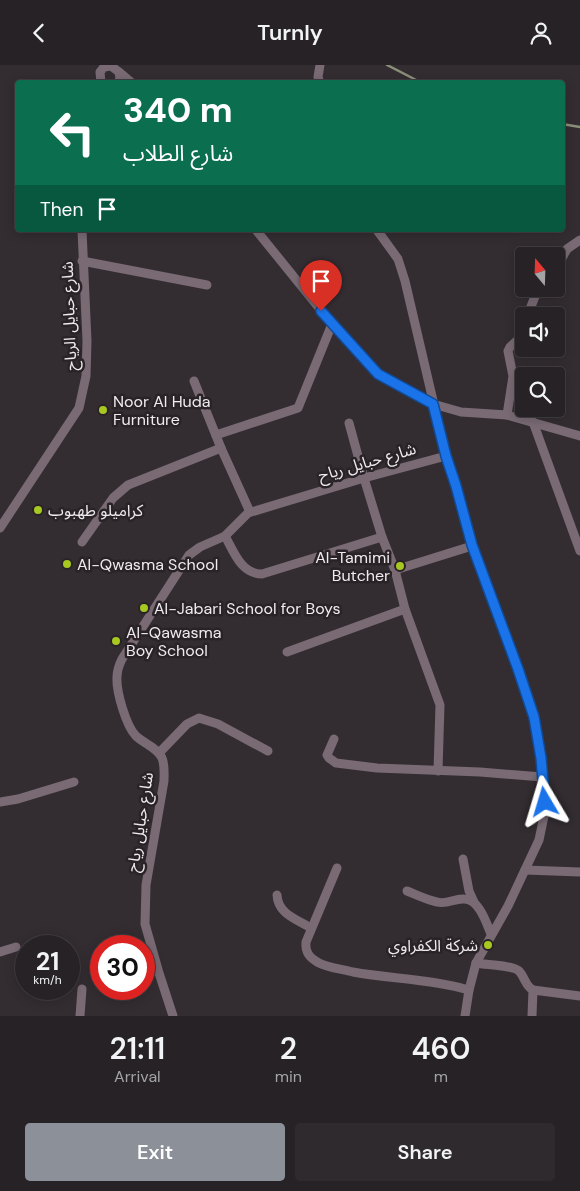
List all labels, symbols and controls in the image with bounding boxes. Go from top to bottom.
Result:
text: Turnly [257,18,323,47]
icon: back [25,19,53,47]
icon: person [527,19,555,47]
text: 340 m [123,87,233,133]
icon: left [40,100,105,165]
text: شارع الطلاب [123,139,233,168]
icon: arrive [93,195,121,223]
text: Then [40,197,83,222]
north arrow [515,247,565,297]
map controls [515,247,565,417]
pin [300,260,342,311]
street label: شارع حبايل الرياح [57,261,83,371]
icon: arrive [307,267,335,295]
button: sound [515,307,565,357]
button: search [515,367,565,417]
place label: Noor Al Huda Furniture [113,391,210,430]
marker: Noor Al Huda Furniture [97,404,109,416]
street label: شارع حبايل رياح [316,438,419,488]
place label: كراميلو طهبوب [48,500,144,521]
marker: كراميلو طهبوب [32,504,44,516]
place label: Al-Tamimi Butcher [315,547,390,586]
place label: Al-Qwasma School [77,554,218,575]
marker: Al-Qwasma School [61,558,73,570]
marker: Al-Tamimi Butcher [394,560,406,572]
place label: Al-Jabari School for Boys [154,598,340,619]
marker: Al-Jabari School for Boys [138,602,150,614]
place label: Al-Qawasma Boy School [126,622,221,661]
marker: Al-Qawasma Boy School [110,635,122,647]
street label: شارع حبايل رياح [122,771,160,874]
position arrow [518,775,570,827]
speed limit sign: 30 [90,935,155,1000]
place label: شركة الكفراوي [388,935,478,957]
marker: شركة الكفراوي [482,939,494,951]
text: 21 [36,945,59,978]
text: km/h [33,972,62,988]
text: 21:11 [109,1029,165,1068]
text: 2 [280,1029,297,1068]
text: 460 [411,1029,471,1068]
text: Arrival [114,1066,161,1087]
text: min [275,1066,302,1087]
text: m [434,1066,448,1087]
button: Exit [25,1123,285,1181]
button: Share [295,1123,555,1181]

